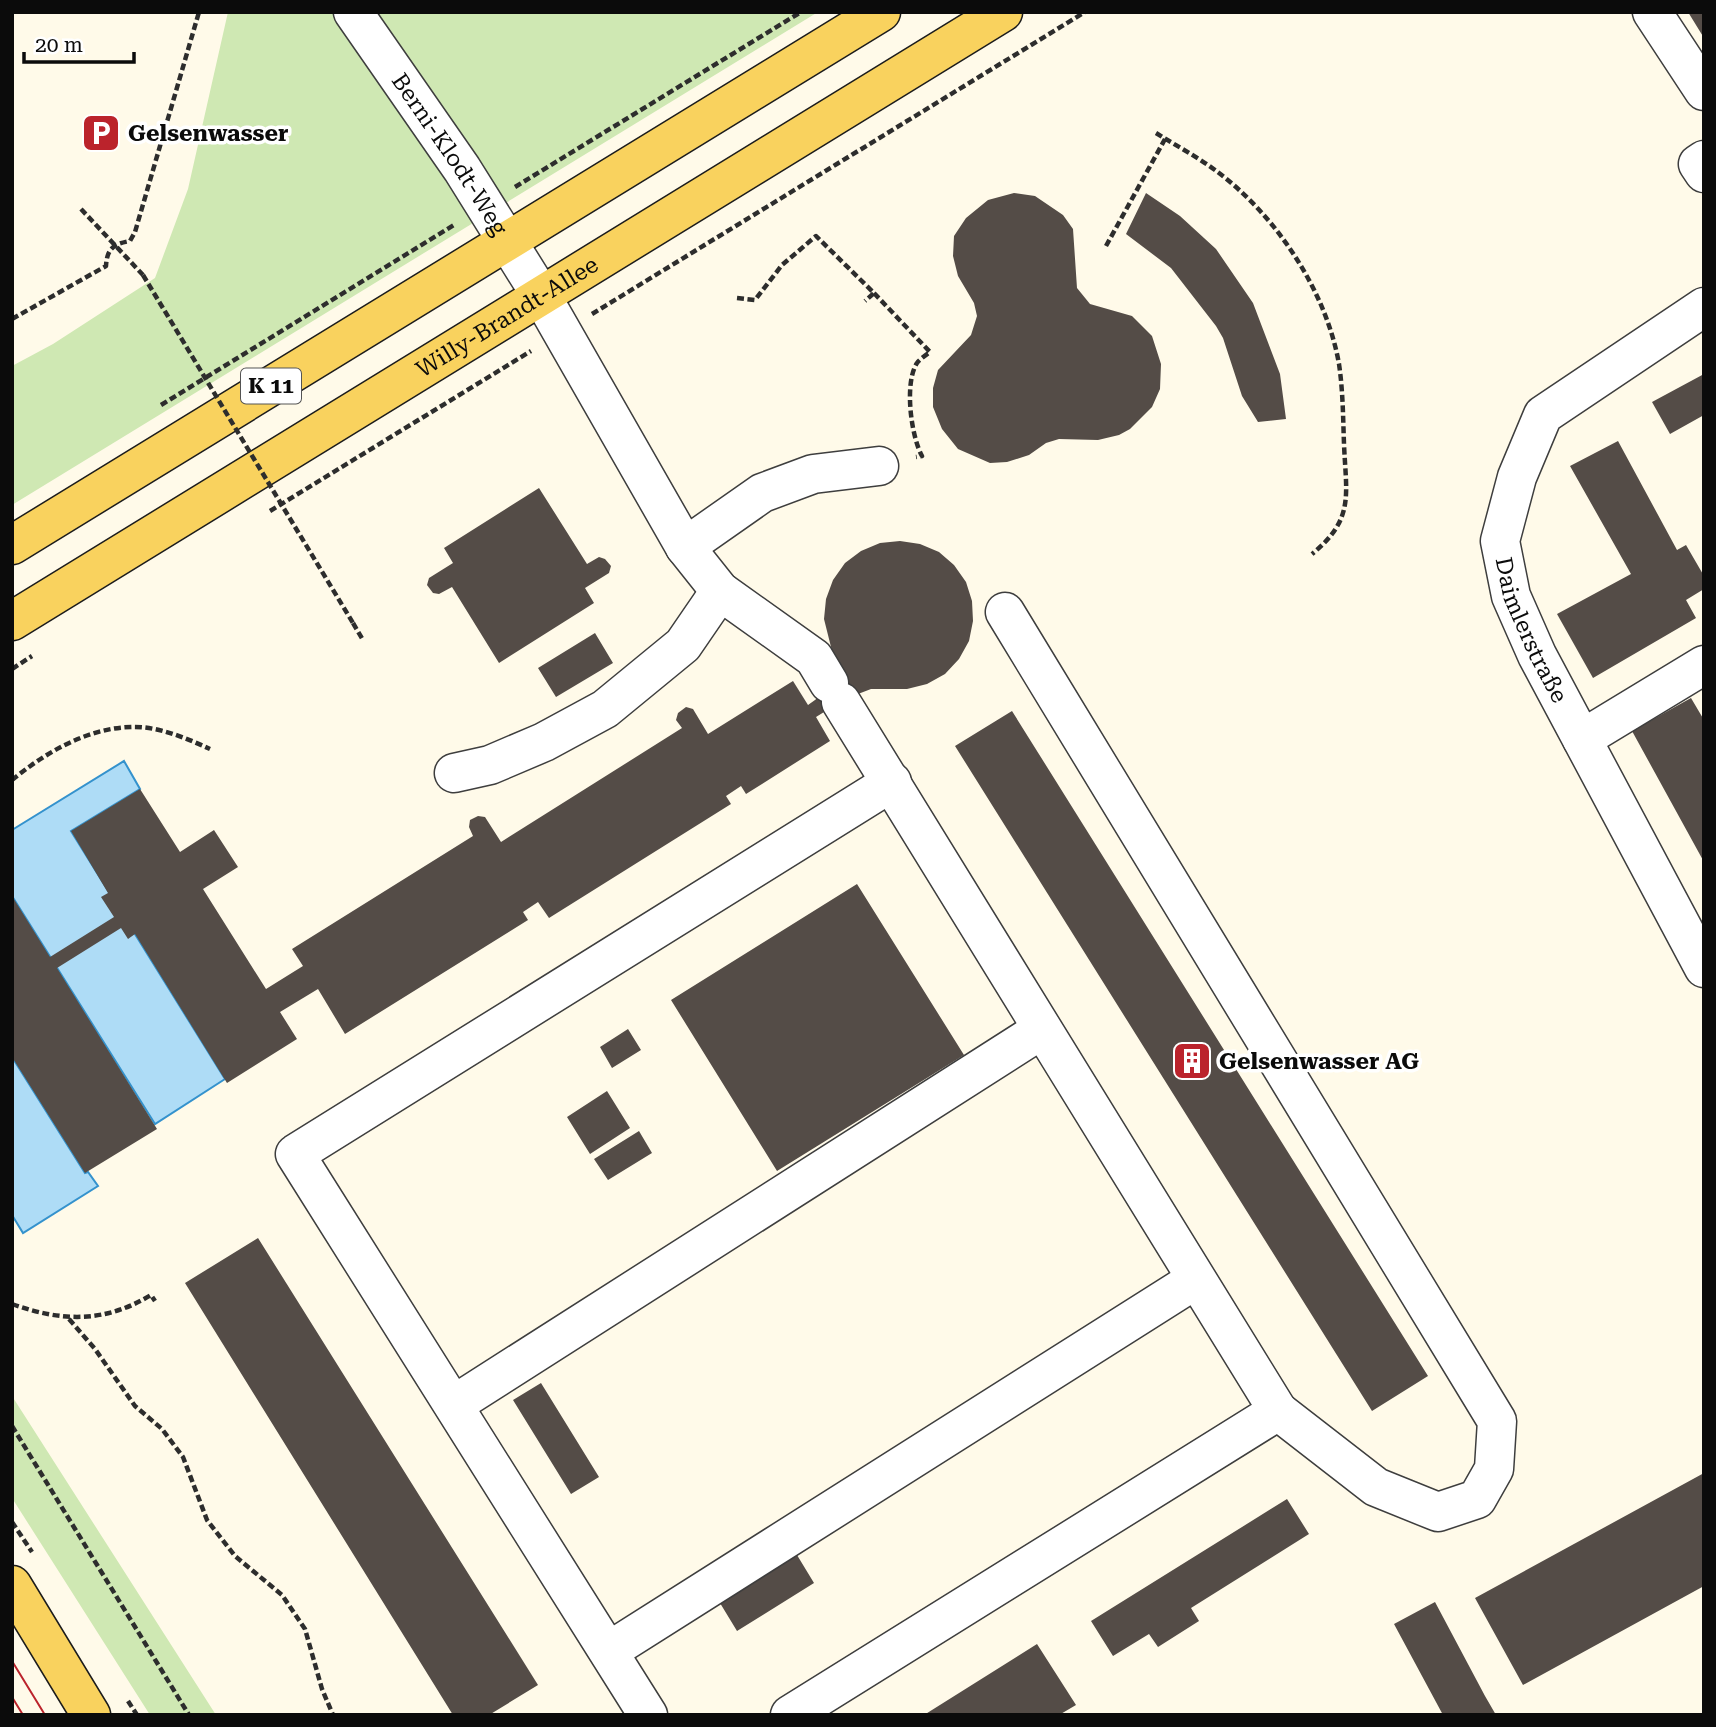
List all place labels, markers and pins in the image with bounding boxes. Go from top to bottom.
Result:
parking icon: Gelsenwasser [80,112,122,154]
place label: Gelsenwasser [128,120,288,147]
building icon: Gelsenwasser AG [1171,1040,1213,1082]
place label: Gelsenwasser AG [1219,1048,1419,1075]

